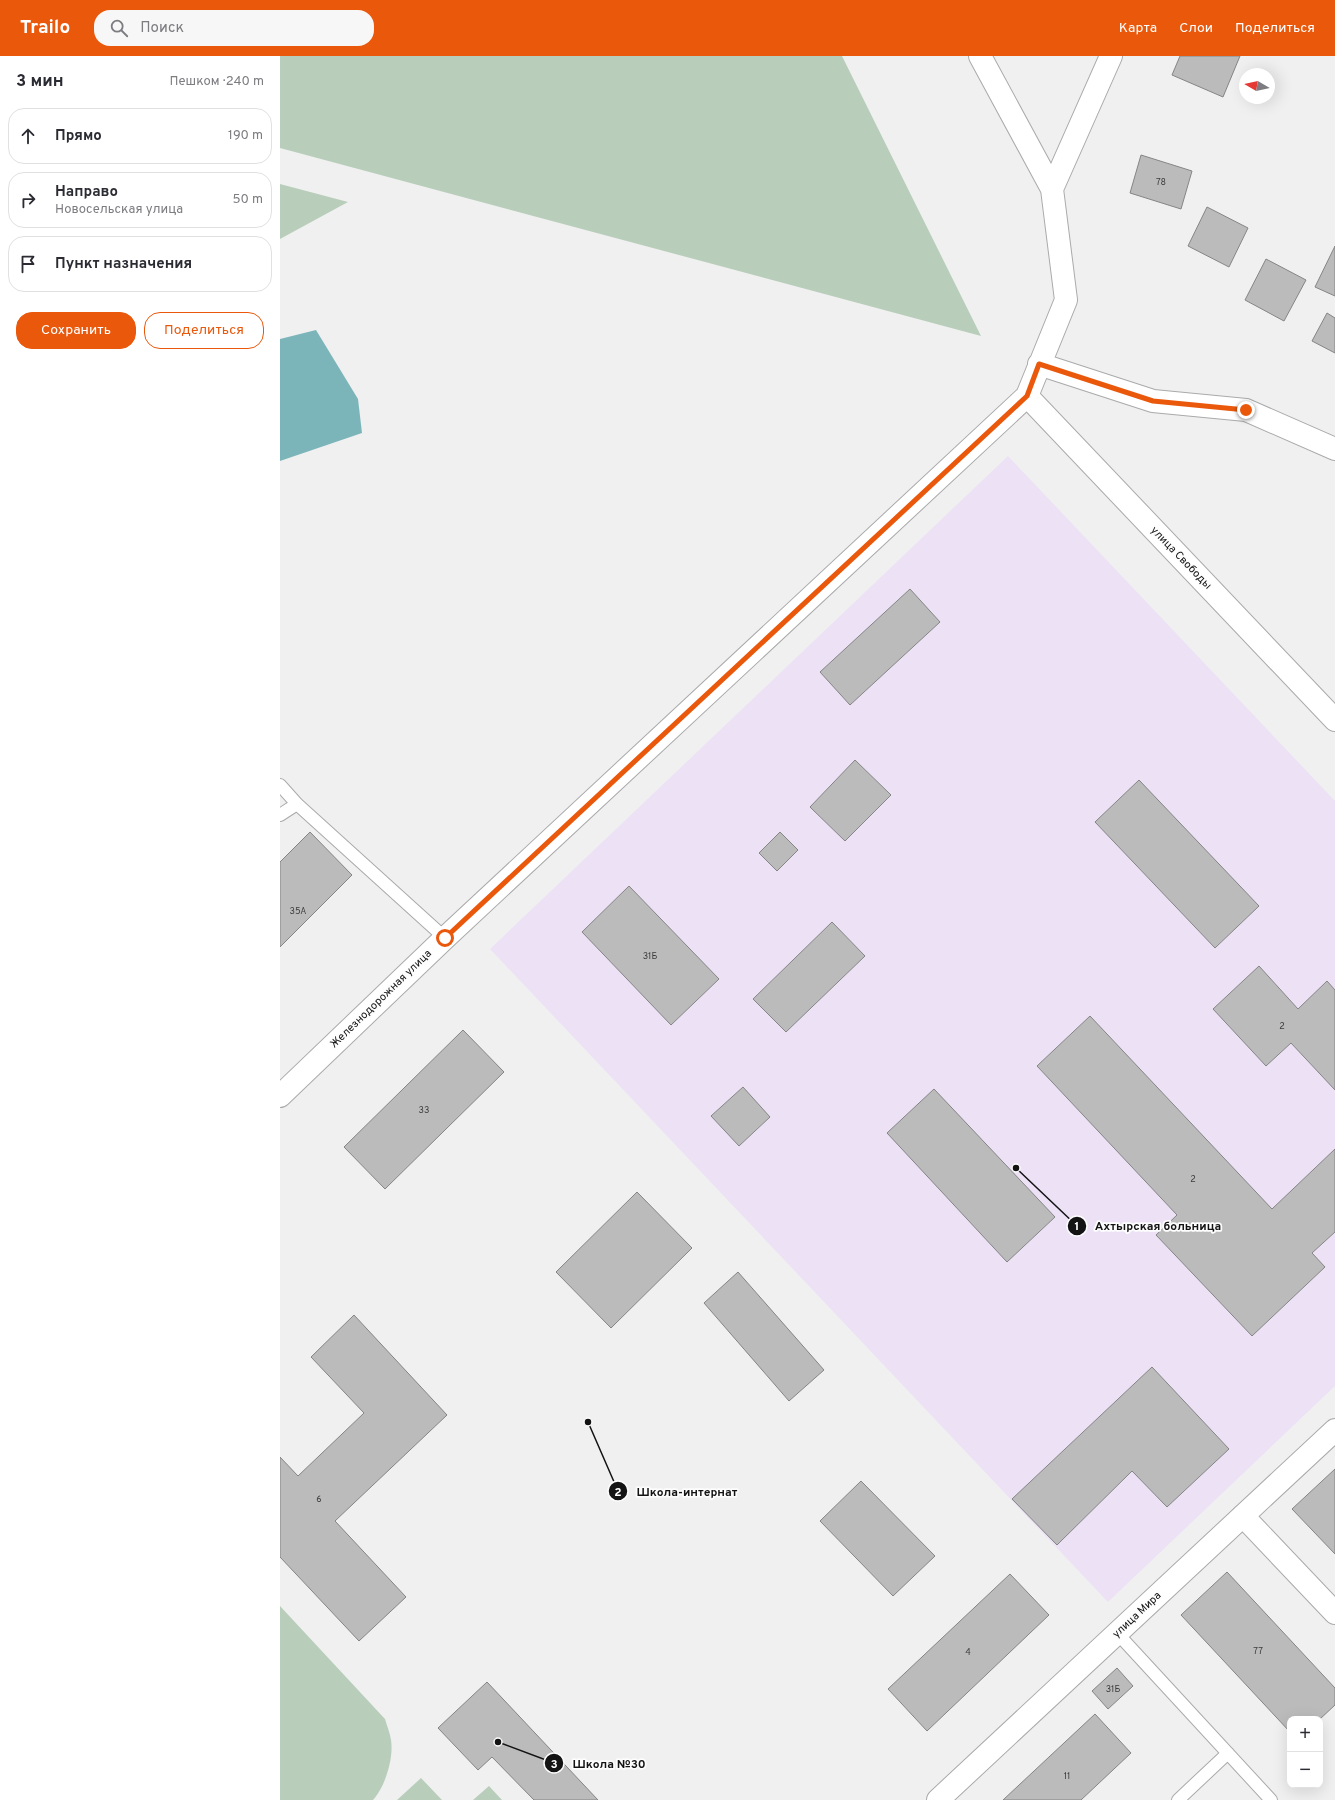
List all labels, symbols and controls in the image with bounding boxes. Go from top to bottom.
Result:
search box [94,10,374,46]
text: Trailo [20,16,70,40]
icon: search [108,17,130,39]
text: Поиск [140,19,184,38]
text: Карта [1119,20,1157,37]
text: Слои [1179,20,1213,37]
text: Поделиться [1235,20,1315,37]
north arrow [1239,68,1275,104]
text: 3 мин [16,71,64,93]
text: Пешком · 240 m [169,74,264,90]
icon: ahead [17,125,39,147]
text: Прямо [55,127,102,146]
text: 190 m [228,128,263,144]
house number: 78 [1156,177,1166,188]
text: Направо [55,183,118,202]
icon: right [17,189,39,211]
text: 50 m [233,192,263,208]
text: Новосельская улица [55,202,183,218]
icon: arrive [17,253,39,275]
text: Пункт назначения [55,255,192,274]
button: Сохранить [16,312,136,349]
button: Поделиться [144,312,264,349]
route end [1237,401,1255,419]
street label: улица Свободы [1147,524,1215,592]
house number: 35А [290,906,306,917]
route start [436,929,454,947]
street label: Железнодорожная улица [327,947,435,1051]
house number: 31Б [643,951,657,962]
house number: 2 [1279,1021,1285,1032]
house number: 33 [419,1105,429,1116]
house number: 2 [1190,1174,1196,1185]
callout: Ахтырская больница [1067,1214,1229,1238]
text: 1 [1075,1219,1079,1235]
text: Ахтырская больница [1095,1219,1221,1235]
callout: Школа-интернат [608,1479,745,1503]
text: 2 [614,1485,622,1501]
text: Школа-интернат [637,1485,738,1501]
house number: 6 [316,1494,322,1505]
street label: улица Мира [1110,1589,1164,1641]
house number: 77 [1253,1646,1263,1657]
house number: 4 [965,1647,971,1658]
house number: 31Б [1106,1684,1120,1695]
map controls [1287,1716,1323,1788]
button: + [1287,1716,1323,1752]
callout: Школа №30 [544,1751,653,1775]
button: − [1287,1752,1323,1788]
text: 3 [550,1757,558,1773]
text: Школа №30 [572,1757,646,1773]
house number: 11 [1064,1771,1070,1782]

